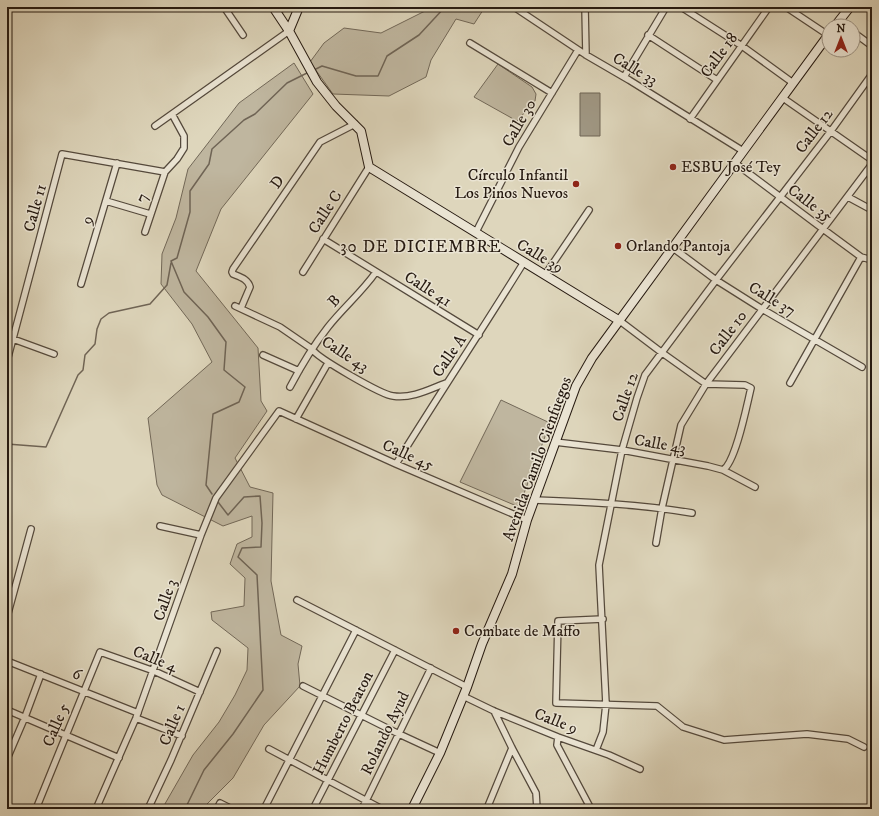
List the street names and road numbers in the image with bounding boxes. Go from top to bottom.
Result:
street label: Calle 18 [696,29,742,81]
street label: Calle 33 [609,48,661,90]
street label: Calle 30 [497,96,541,150]
street label: Calle 12 [791,105,837,157]
street label: D [265,171,289,193]
street label: Calle 35 [784,180,836,226]
street label: Calle 11 [19,182,51,234]
street label: Calle C [304,187,346,237]
street label: 7 [131,191,153,205]
street label: 9 [76,213,98,228]
street label: Calle 39 [513,234,567,278]
street label: Calle 41 [401,267,456,311]
street label: Calle 37 [745,277,799,321]
street label: B [323,291,345,311]
street label: Calle 10 [705,306,751,360]
street label: Calle A [428,330,471,381]
street label: Calle 43 [318,331,372,377]
street label: Calle 12 [607,370,643,424]
street label: Avenida Camilo Cienfuegos [498,374,576,544]
street label: Calle 43 [633,430,687,458]
street label: Calle 45 [379,435,437,475]
street label: Calle 3 [149,576,181,624]
street label: Calle 4 [130,641,181,677]
street label: 6 [70,663,85,685]
street label: Humberto Beaton [308,667,378,778]
street label: Rolando Ayud [356,688,414,778]
street label: Calle 5 [38,700,74,750]
street label: Calle 1 [154,701,190,749]
street label: Calle 9 [531,704,581,738]

